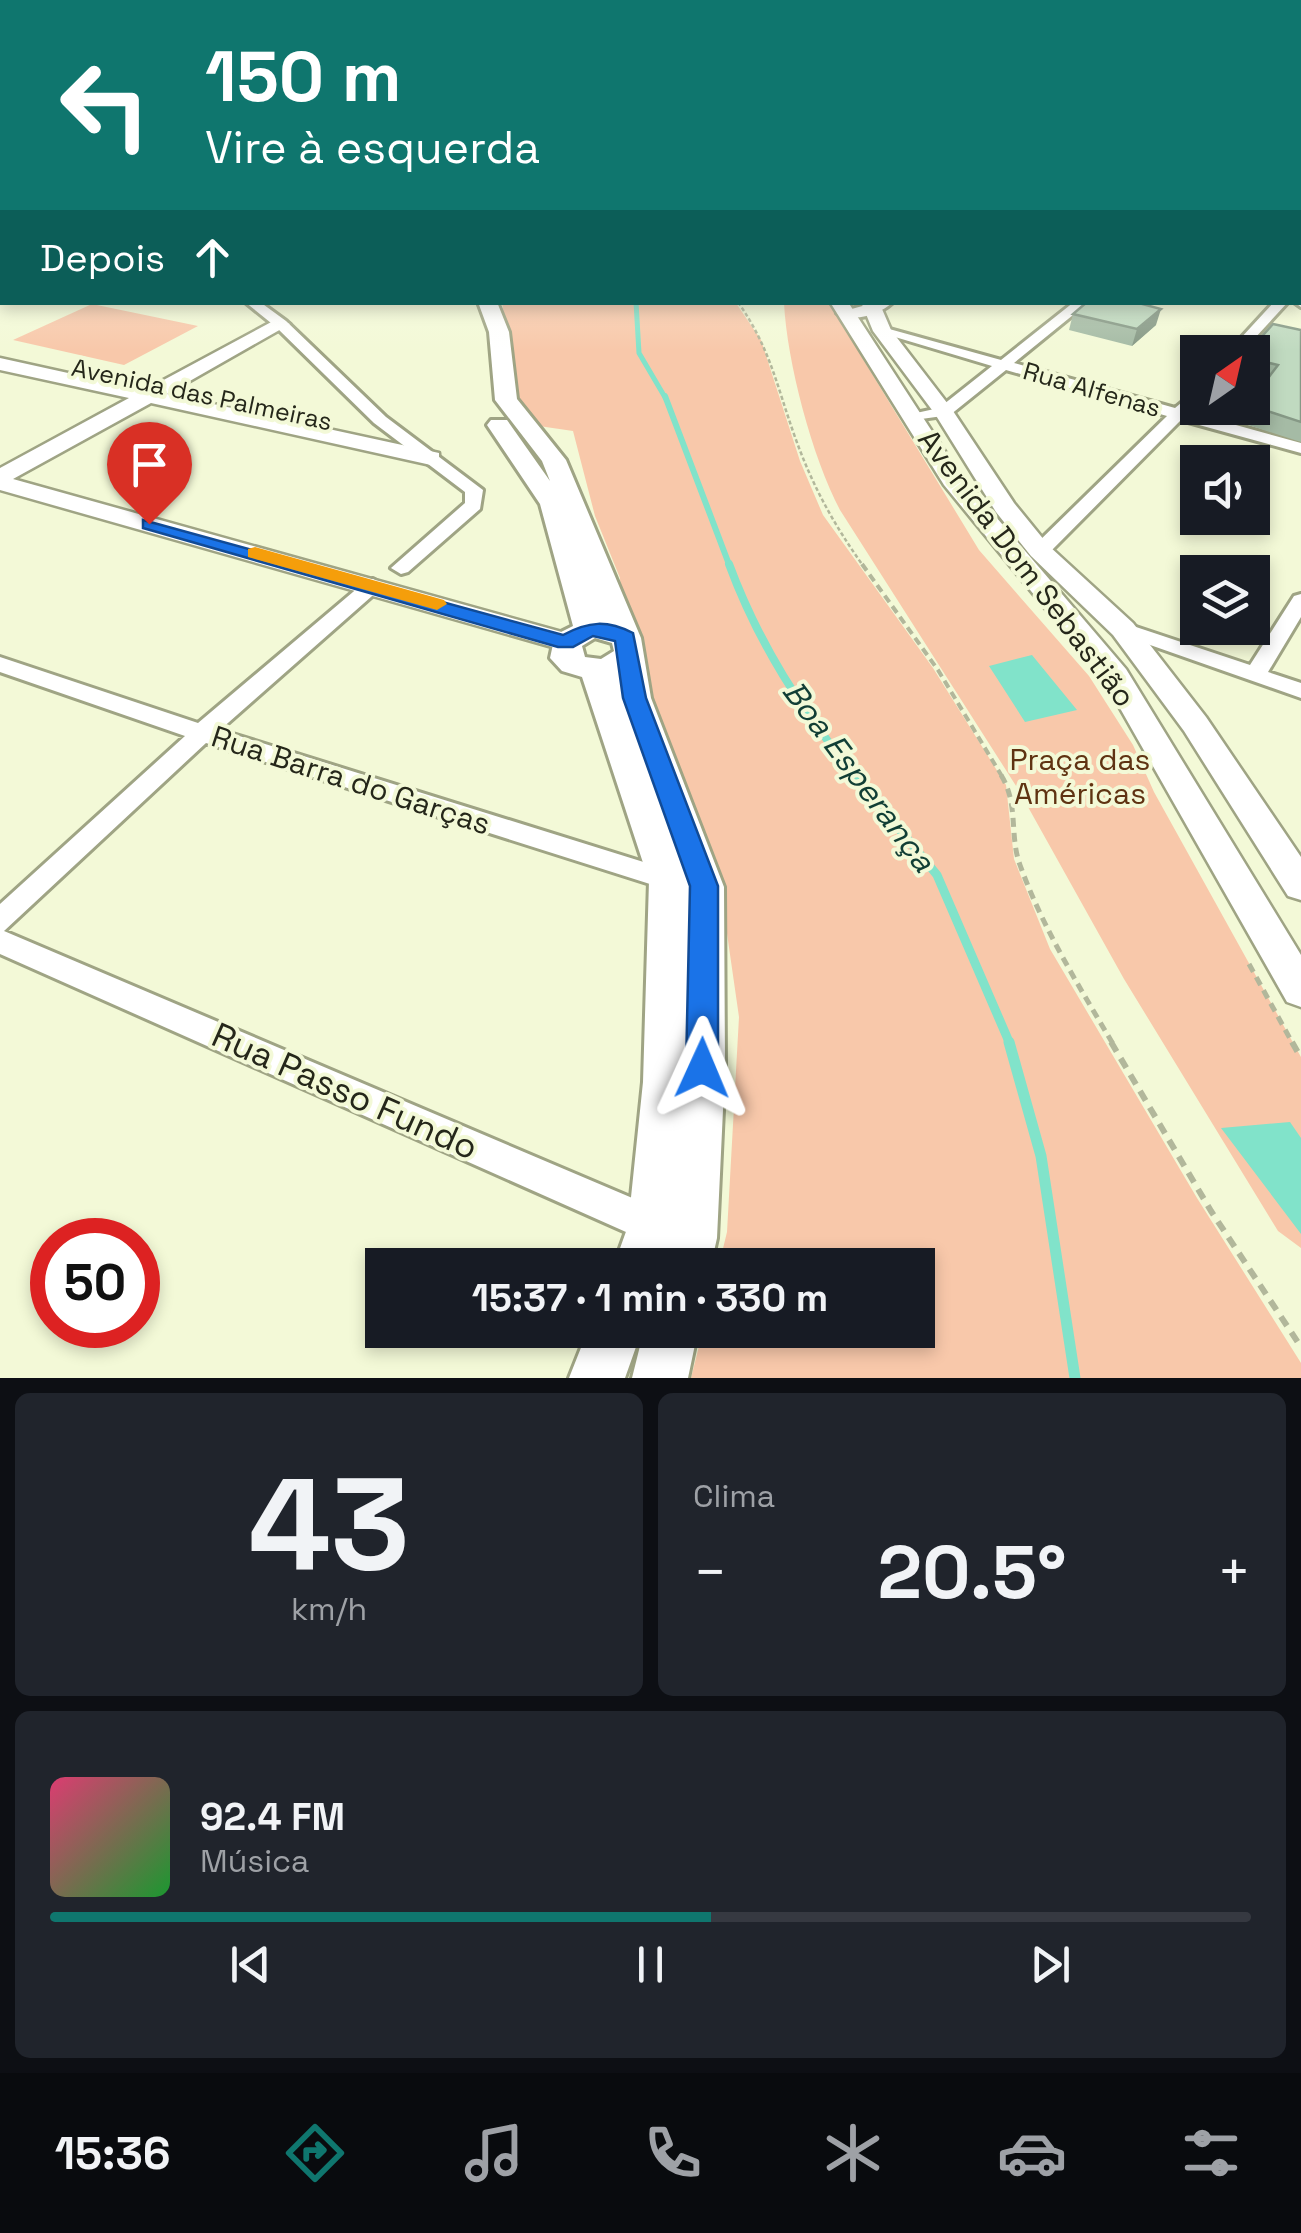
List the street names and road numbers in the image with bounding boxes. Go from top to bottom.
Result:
street label: Avenida das Palmeiras [69,351,335,437]
street label: Rua Alfenas [1020,354,1164,424]
street label: Avenida Dom Sebastião [910,421,1144,715]
street label: Rua Barra do Garças [207,717,495,843]
street label: Rua Passo Fundo [205,1013,485,1169]

